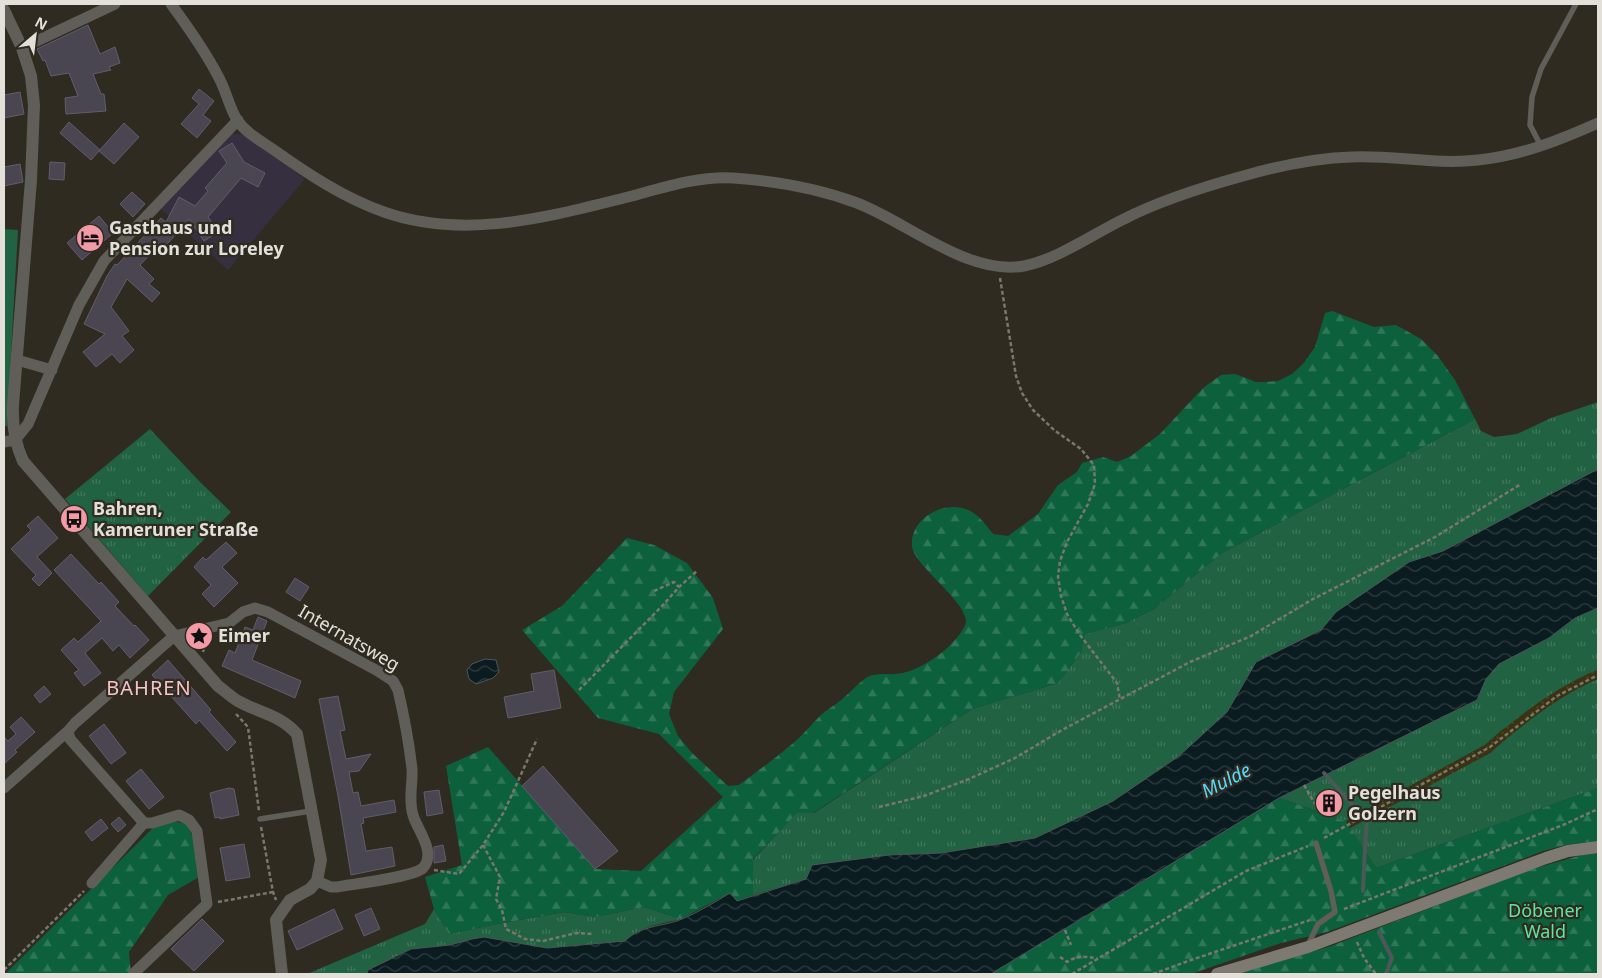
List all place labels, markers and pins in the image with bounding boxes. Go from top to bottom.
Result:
place label: Gasthaus und Pension zur Loreley [109,215,284,260]
hotel icon: Gasthaus und Pension zur Loreley [75,223,105,253]
place label: Bahren, Kameruner Straße [93,496,259,541]
bus stop icon: Bahren, Kameruner Straße [59,504,89,534]
place icon: Eimer [184,621,214,651]
place label: Eimer [218,623,270,647]
place label: Pegelhaus Golzern [1348,780,1441,825]
building icon: Pegelhaus Golzern [1314,788,1344,818]

